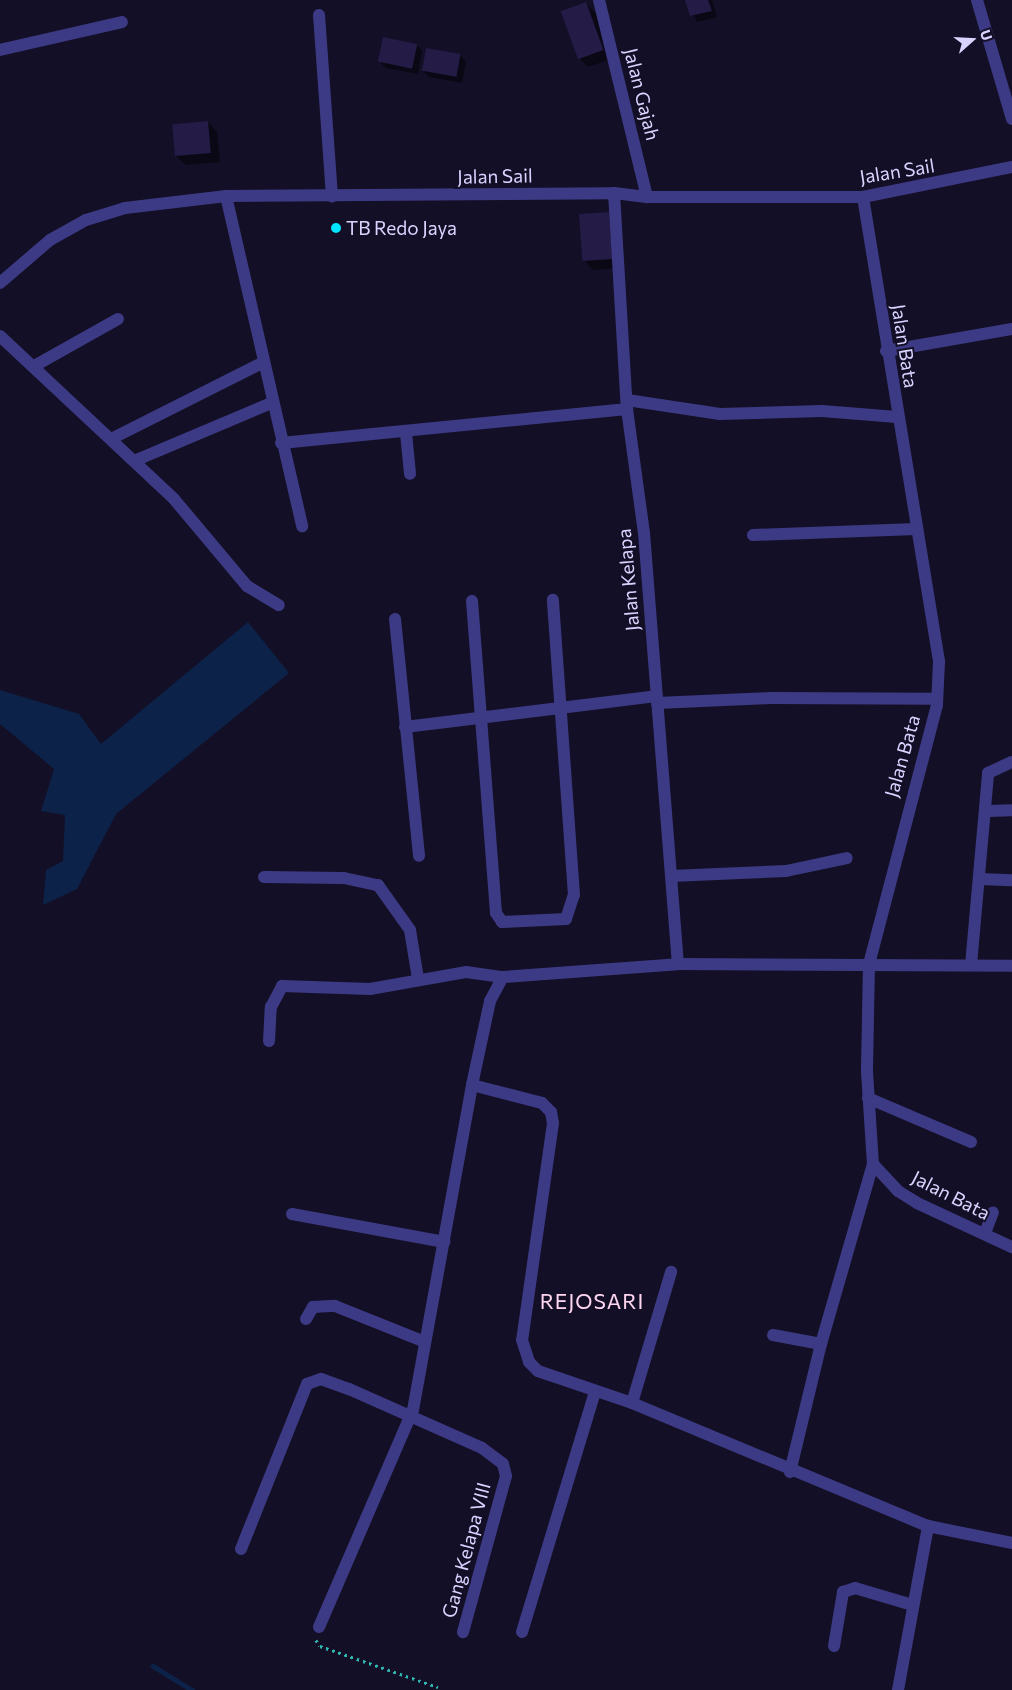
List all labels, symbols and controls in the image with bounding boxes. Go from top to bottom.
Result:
north arrow [947,15,997,65]
text: U [977,27,996,43]
street label: Jalan Gajah [620,45,664,143]
street label: Jalan Sail [858,154,936,188]
street label: Jalan Sail [457,164,533,188]
place label: TB Redo Jaya [346,217,457,239]
marker: TB Redo Jaya [330,222,342,234]
street label: Jalan Bata [887,302,923,390]
street label: Jalan Kelapa [612,528,644,632]
street label: Jalan Bata [879,712,925,800]
street label: Jalan Bata [908,1166,994,1224]
district label: REJOSARI [539,1288,645,1314]
street label: Gang Kelapa VIII [437,1480,495,1620]

